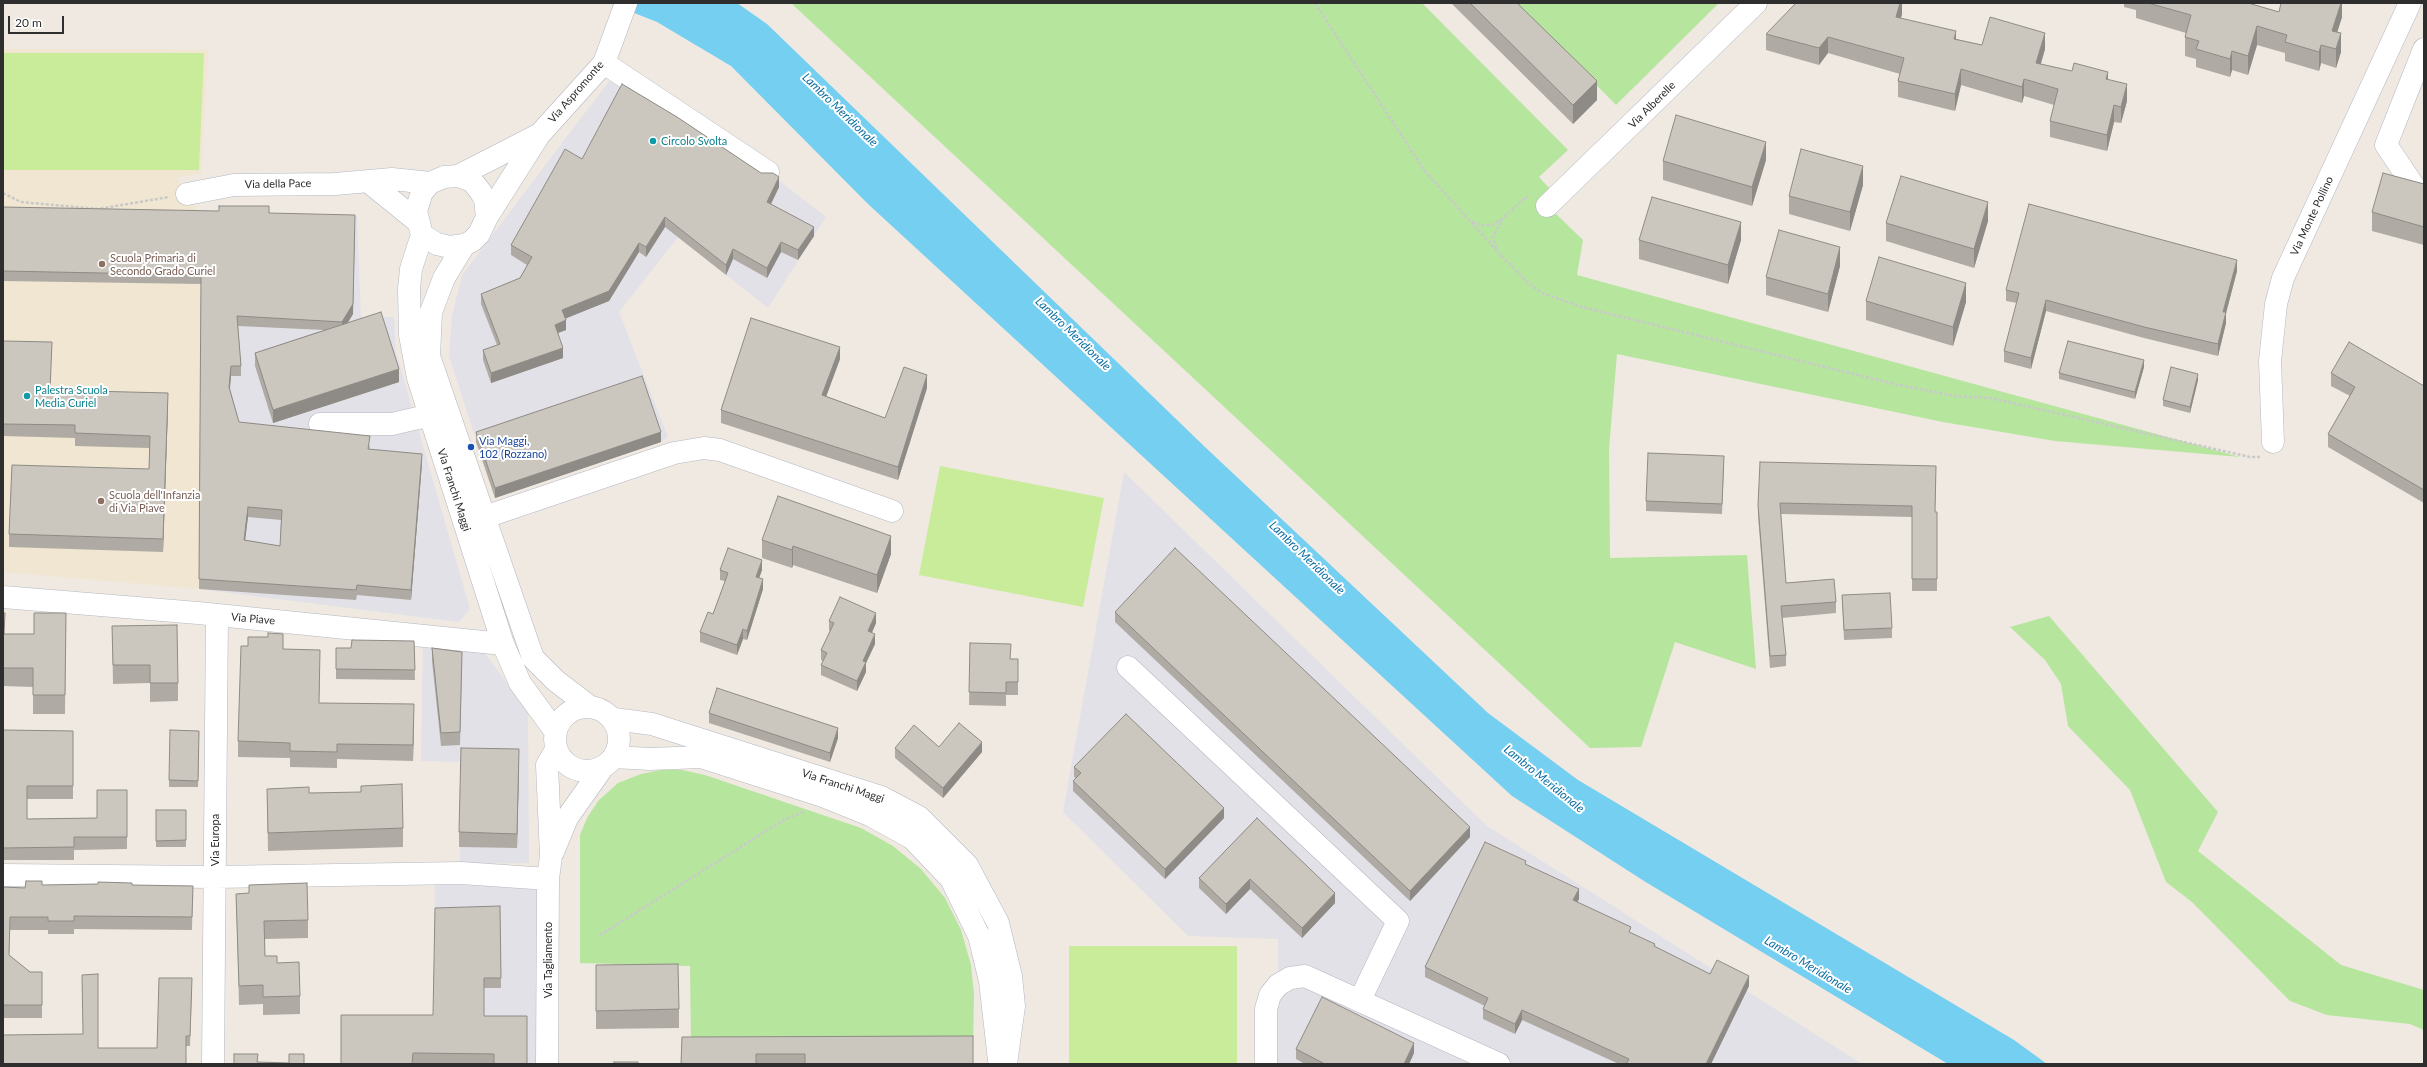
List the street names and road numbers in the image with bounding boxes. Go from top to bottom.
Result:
street label: Via Aspromonte [545,58,607,126]
street label: Via Alberelle [1626,79,1678,131]
street label: Via Monte Pollino [2288,174,2336,258]
street label: Via della Pace [245,177,311,191]
street label: Via Franchi Maggi [434,447,474,533]
street label: Via Piave [230,610,276,628]
street label: Via Franchi Maggi [800,766,886,806]
street label: Via Europa [208,814,222,866]
street label: Via Tagliamento [541,922,555,998]

